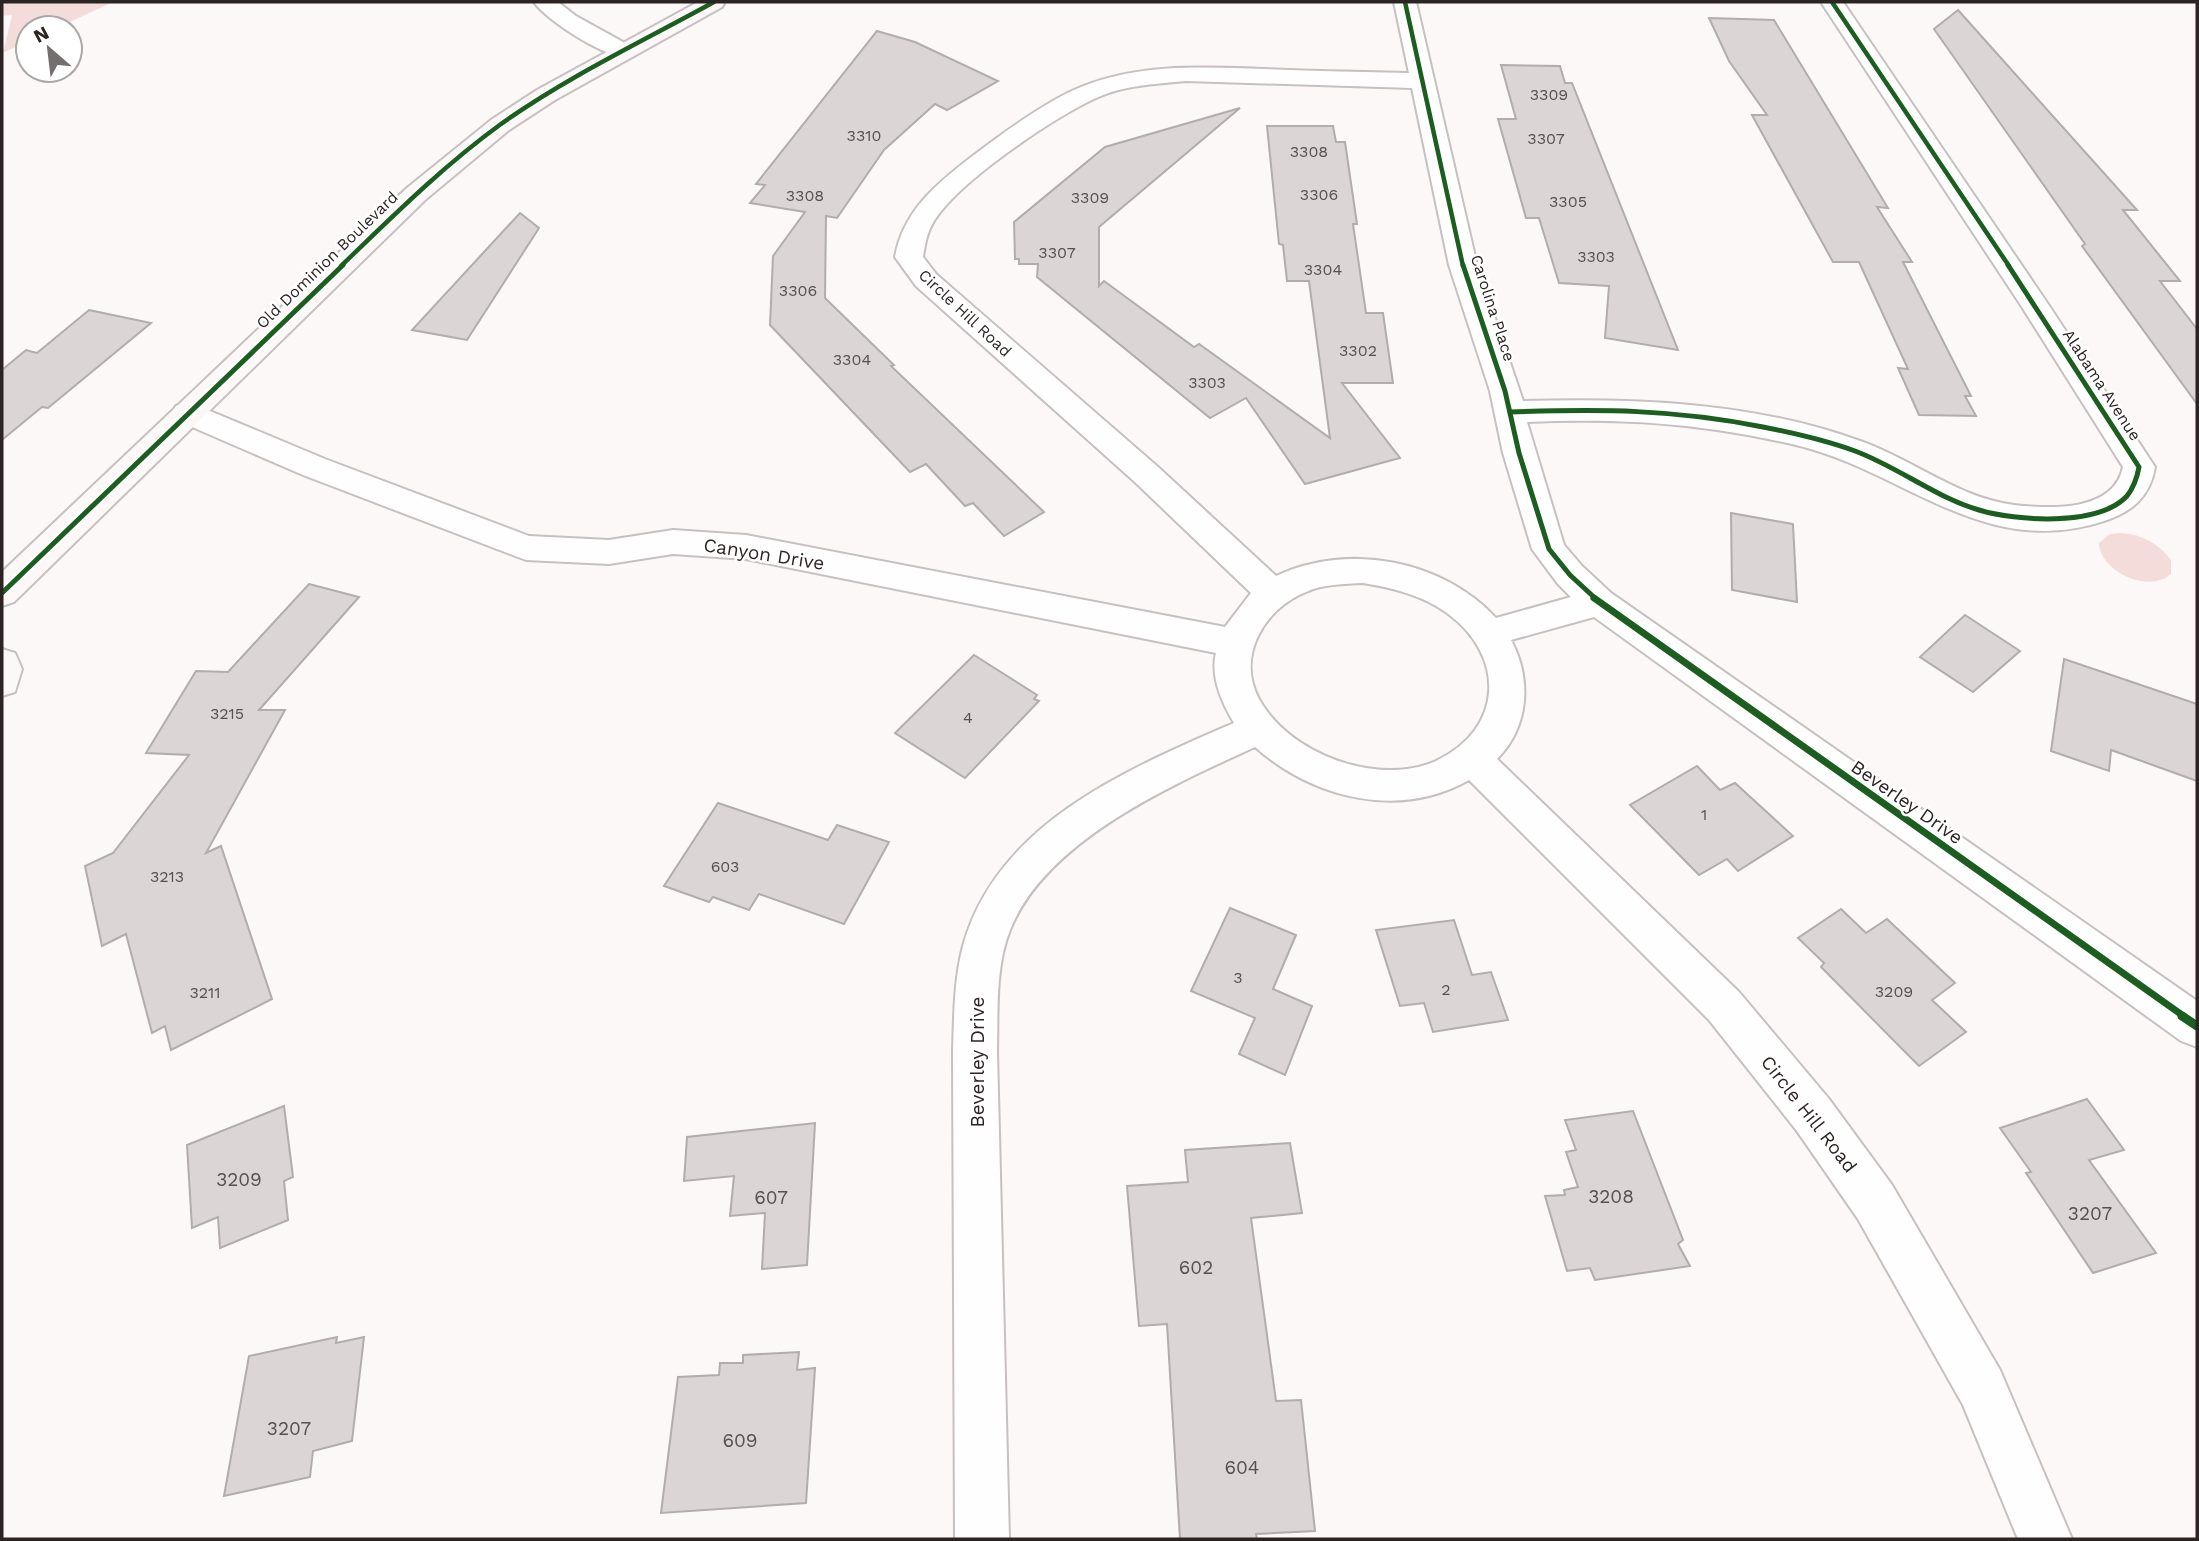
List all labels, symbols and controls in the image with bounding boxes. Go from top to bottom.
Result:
north arrow [14,14,84,84]
text: N [30,21,53,48]
house number: 3309 [1530,85,1568,104]
house number: 3310 [847,126,881,145]
house number: 3307 [1527,129,1565,148]
house number: 3308 [1290,142,1328,161]
house number: 3306 [1300,185,1338,204]
house number: 3308 [786,186,824,205]
street label: Old Dominion Boulevard [252,187,402,333]
house number: 3309 [1071,188,1109,207]
house number: 3305 [1549,192,1587,211]
house number: 3307 [1038,243,1076,262]
house number: 3303 [1577,247,1615,266]
street label: Carolina Place [1467,252,1519,364]
house number: 3304 [1304,260,1342,279]
street label: Circle Hill Road [915,265,1015,361]
house number: 3306 [779,281,817,300]
street label: Alabama Avenue [2059,326,2145,444]
house number: 3302 [1339,341,1377,360]
house number: 3304 [833,350,871,369]
house number: 3303 [1188,373,1226,392]
street label: Canyon Drive [702,533,826,575]
house number: 3215 [210,704,244,723]
house number: 4 [963,708,973,727]
street label: Beverley Drive [1847,755,1967,849]
house number: 1 [1701,805,1707,824]
house number: 603 [711,857,739,876]
house number: 3213 [150,867,184,886]
house number: 3 [1233,968,1243,987]
house number: 2 [1441,980,1451,999]
house number: 3209 [1875,982,1913,1001]
house number: 3211 [189,983,221,1002]
street label: Beverley Drive [966,996,989,1128]
street label: Circle Hill Road [1756,1051,1862,1177]
house number: 3209 [216,1168,262,1191]
house number: 3208 [1588,1185,1634,1208]
house number: 607 [754,1186,788,1209]
house number: 3207 [2068,1202,2112,1225]
house number: 602 [1179,1256,1213,1279]
house number: 3207 [267,1417,311,1440]
house number: 609 [722,1429,758,1452]
house number: 604 [1225,1456,1259,1479]

